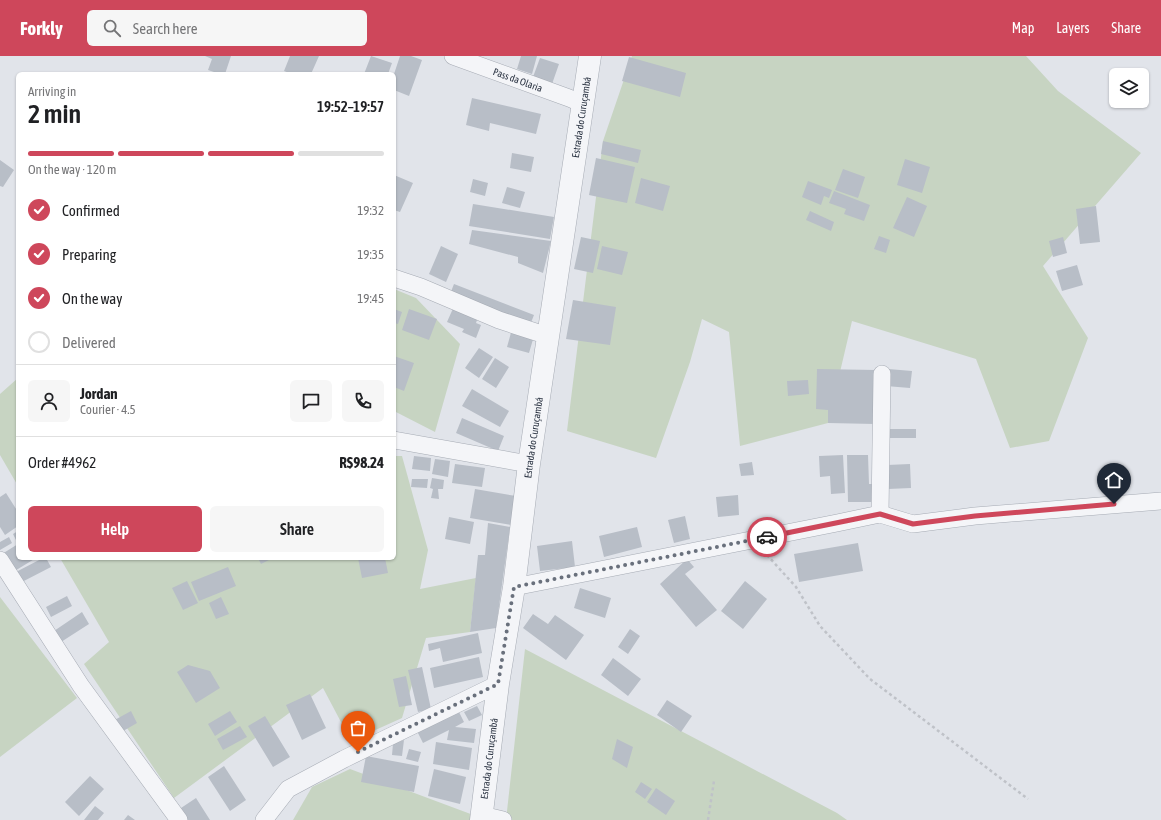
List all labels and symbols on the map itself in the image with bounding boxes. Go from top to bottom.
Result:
street label: Pass da Olaria [492,66,544,94]
street label: Estrada do Curuçambá [570,76,593,158]
street label: Estrada do Curuçambá [522,396,545,479]
pin [1097,463,1131,504]
courier [747,517,787,557]
pin [341,711,375,752]
street label: Estrada do Curuçambá [479,717,500,800]

